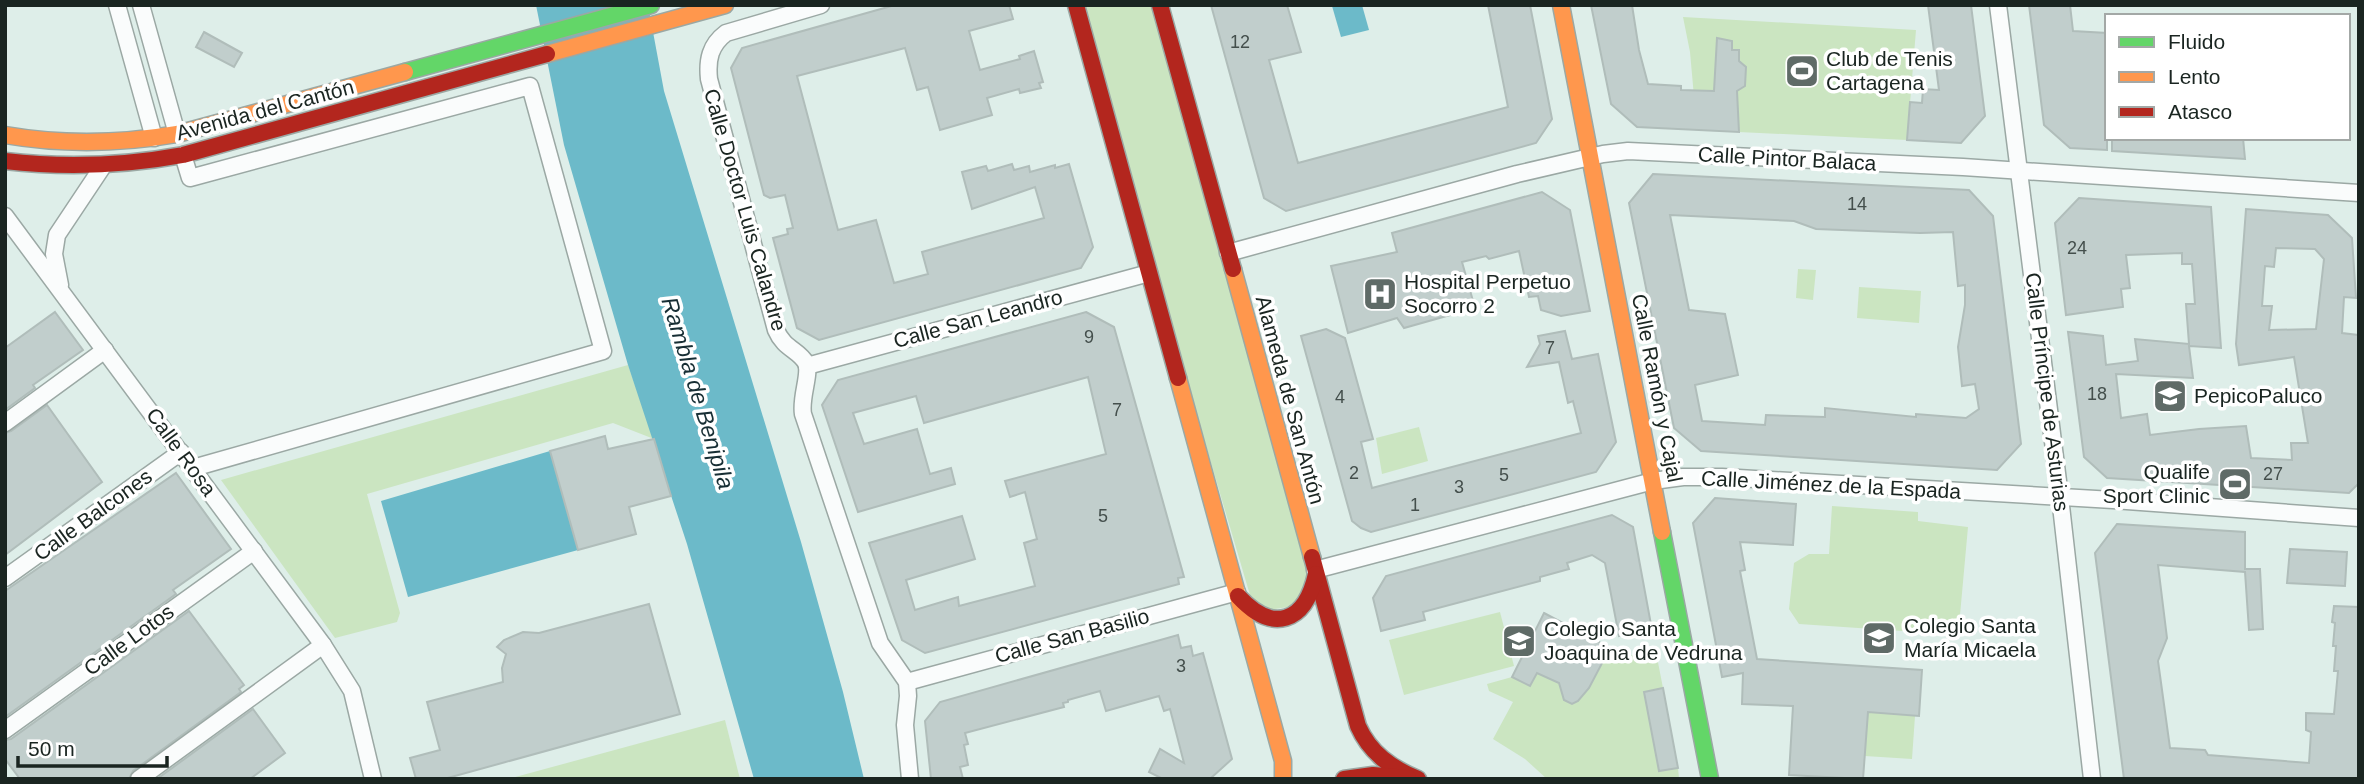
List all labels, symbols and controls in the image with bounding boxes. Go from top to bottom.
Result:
legend [2105,14,2350,140]
text: Fluido [2168,30,2225,53]
house number: 12 [1230,32,1250,52]
place label: Club de Tenis Cartagena [1826,47,1953,94]
sports icon: Club de Tenis Cartagena [1783,52,1821,90]
text: Lento [2168,65,2221,88]
street label: Avenida del Cantón [174,75,356,144]
street label: Calle Doctor Luis Calandre [700,86,791,334]
text: Atasco [2168,100,2232,123]
street label: Calle Pintor Balaca [1697,142,1877,175]
house number: 14 [1847,194,1867,214]
house number: 24 [2067,238,2087,258]
place label: Hospital Perpetuo Socorro 2 [1404,270,1571,317]
street label: Calle Príncipe de Asturias [2021,271,2074,513]
hospital icon: Hospital Perpetuo Socorro 2 [1361,275,1399,313]
street label: Calle San Leandro [891,285,1065,352]
street label: Calle Ramón y Cajal [1628,292,1687,484]
street label: Alameda de San Antón [1252,293,1329,507]
water label: Rambla de Benipila [656,294,740,492]
house number: 9 [1084,327,1094,347]
house number: 7 [1545,338,1555,358]
school or university icon: PepicoPaluco [2151,377,2189,415]
house number: 18 [2087,384,2107,404]
place label: PepicoPaluco [2194,384,2322,407]
house number: 4 [1335,387,1345,407]
house number: 7 [1112,400,1122,420]
street label: Calle Rosa [142,403,221,500]
place label: Qualife Sport Clinic [2103,460,2210,507]
house number: 2 [1349,463,1359,483]
street label: Calle Balcones [29,464,156,565]
house number: 27 [2263,464,2283,484]
house number: 5 [1499,465,1509,485]
sports icon: Qualife Sport Clinic [2216,465,2254,503]
street label: Calle Jiménez de la Espada [1700,466,1962,503]
house number: 3 [1454,477,1464,497]
house number: 1 [1410,495,1420,515]
house number: 5 [1098,506,1108,526]
street label: Calle Lotos [79,599,178,680]
street label: Calle San Basilio [992,604,1152,667]
place label: Colegio Santa María Micaela [1904,614,2036,661]
place label: Colegio Santa Joaquina de Vedruna [1544,617,1743,664]
school or university icon: Colegio Santa María Micaela [1860,619,1898,657]
school or university icon: Colegio Santa Joaquina de Vedruna [1500,622,1538,660]
house number: 3 [1176,656,1186,676]
scale bar [18,724,166,768]
text: 50 m [28,737,75,760]

